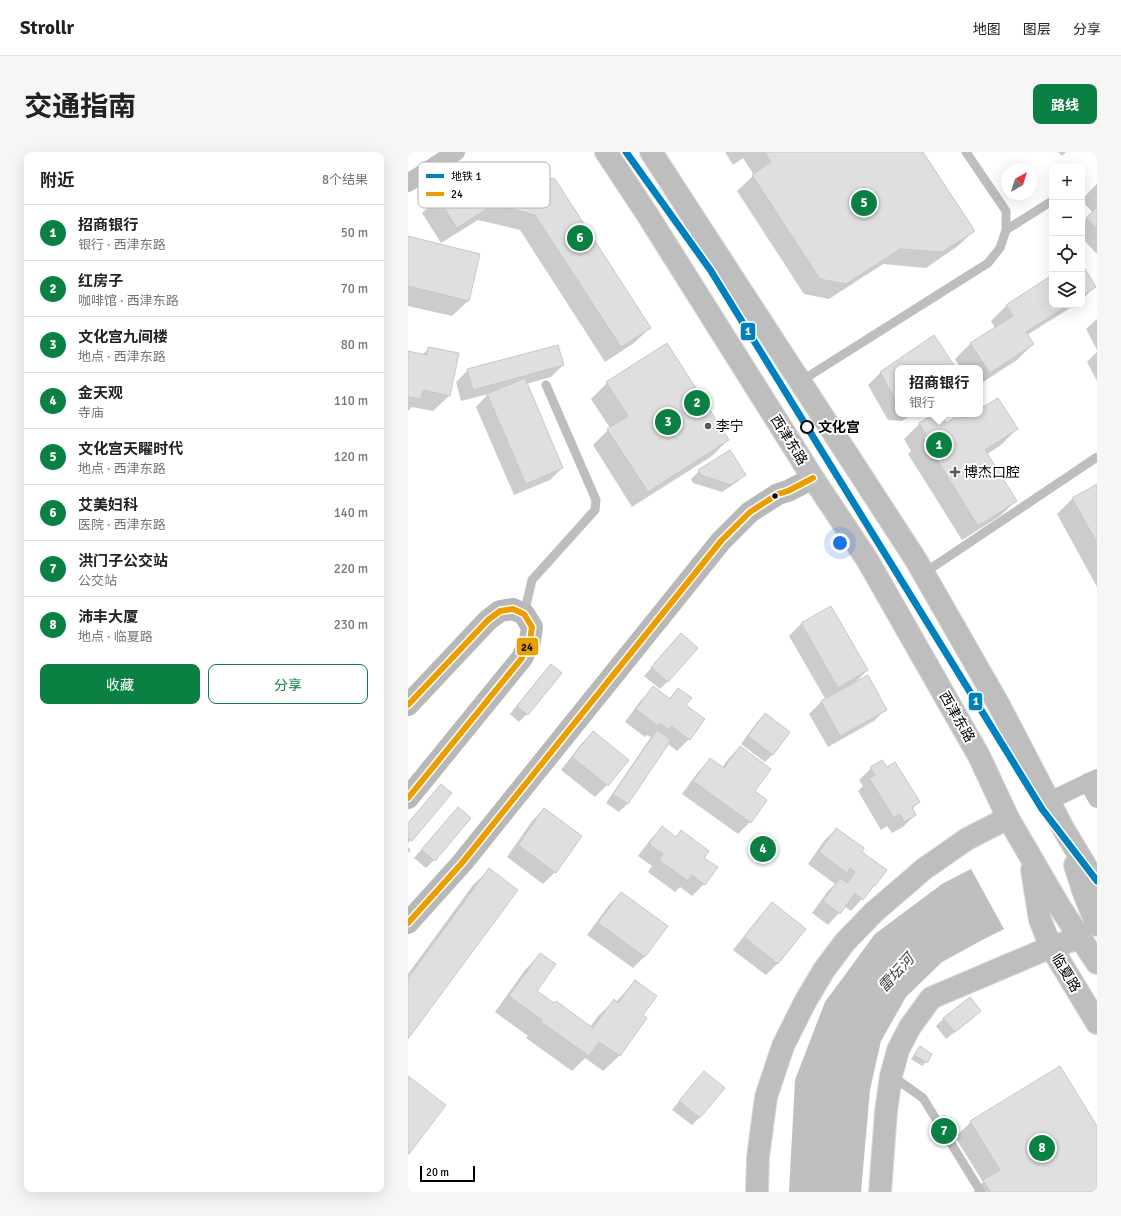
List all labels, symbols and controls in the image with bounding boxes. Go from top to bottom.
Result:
text: Strollr [20,16,74,40]
text: 地图 [973,21,1001,38]
text: 图层 [1023,21,1051,38]
text: 分享 [1073,21,1101,38]
button: 路线 [1033,84,1097,124]
text: 交通指南 [24,90,136,124]
legend [418,162,550,208]
north arrow [1001,164,1037,200]
map controls [1049,164,1085,308]
button: + [1049,164,1085,200]
text: 附近 [40,170,74,191]
text: 地铁 1 [451,170,481,183]
text: 8个结果 [322,172,368,188]
text: 24 [451,188,463,201]
pin: 5 [851,188,877,218]
button: − [1049,200,1085,236]
text: 招商银行 [78,216,138,234]
pin: 6 [567,223,593,253]
text: 1 [49,225,57,241]
text: 50 m [341,225,368,241]
button: locate [1049,236,1085,272]
text: 银行 · 西津东路 [78,237,166,253]
text: 红房子 [78,272,123,290]
button: layers [1049,272,1085,308]
text: 2 [49,281,57,297]
text: 70 m [341,281,368,297]
text: 咖啡馆 · 西津东路 [78,293,179,309]
line badge: 1 [740,322,756,341]
text: 1 [745,325,751,338]
text: 文化宫九间楼 [78,328,168,346]
text: 3 [49,337,57,353]
text: 80 m [341,337,368,353]
text: 地点 · 西津东路 [78,349,166,365]
popup [895,365,983,417]
text: 招商银行 [909,374,969,392]
text: 金天观 [78,384,123,402]
pin: 2 [684,388,710,418]
text: 4 [49,393,57,409]
text: 110 m [334,393,368,409]
text: 银行 [909,395,935,411]
text: 寺庙 [78,405,104,421]
pin: 3 [655,407,681,437]
street label: 西津东路 [767,412,811,468]
place label: 李宁 [716,418,744,435]
place label: 文化宫 [818,419,860,436]
marker: 文化宫 [800,420,814,434]
marker: 李宁 [703,421,713,431]
pin: 1 [926,430,952,460]
text: 文化宫天矅时代 [78,440,183,458]
text: 5 [49,449,57,465]
text: 120 m [334,449,368,465]
text: 地点 · 西津东路 [78,461,166,477]
place label: 博杰口腔 [964,464,1020,481]
marker: 博杰口腔 [949,466,961,478]
unlabelled marker [770,491,780,501]
text: 艾美妇科 [78,496,138,514]
text: 6 [49,505,57,521]
text: 140 m [334,505,368,521]
text: 医院 · 西津东路 [78,517,166,533]
your location [830,533,850,553]
text: 洪门子公交站 [78,552,168,570]
text: 7 [49,561,57,577]
text: 220 m [334,561,368,577]
text: 公交站 [78,573,117,589]
text: 沛丰大厦 [78,608,138,626]
text: 8 [49,617,57,633]
text: 230 m [334,617,368,633]
text: 地点 · 临夏路 [78,629,153,645]
line badge: 24 [516,637,539,656]
text: 24 [521,641,533,654]
button: 收藏 [40,664,200,704]
button: 分享 [208,664,368,704]
street label: 西津东路 [936,689,978,745]
line badge: 1 [968,692,983,711]
text: 1 [973,695,979,708]
pin: 4 [750,834,776,864]
water label: 雷坛河 [874,948,920,996]
street label: 临夏路 [1048,951,1084,995]
pin: 7 [931,1116,957,1146]
pin: 8 [1029,1133,1055,1163]
scale bar [420,1164,475,1183]
text: 20 m [426,1166,449,1179]

